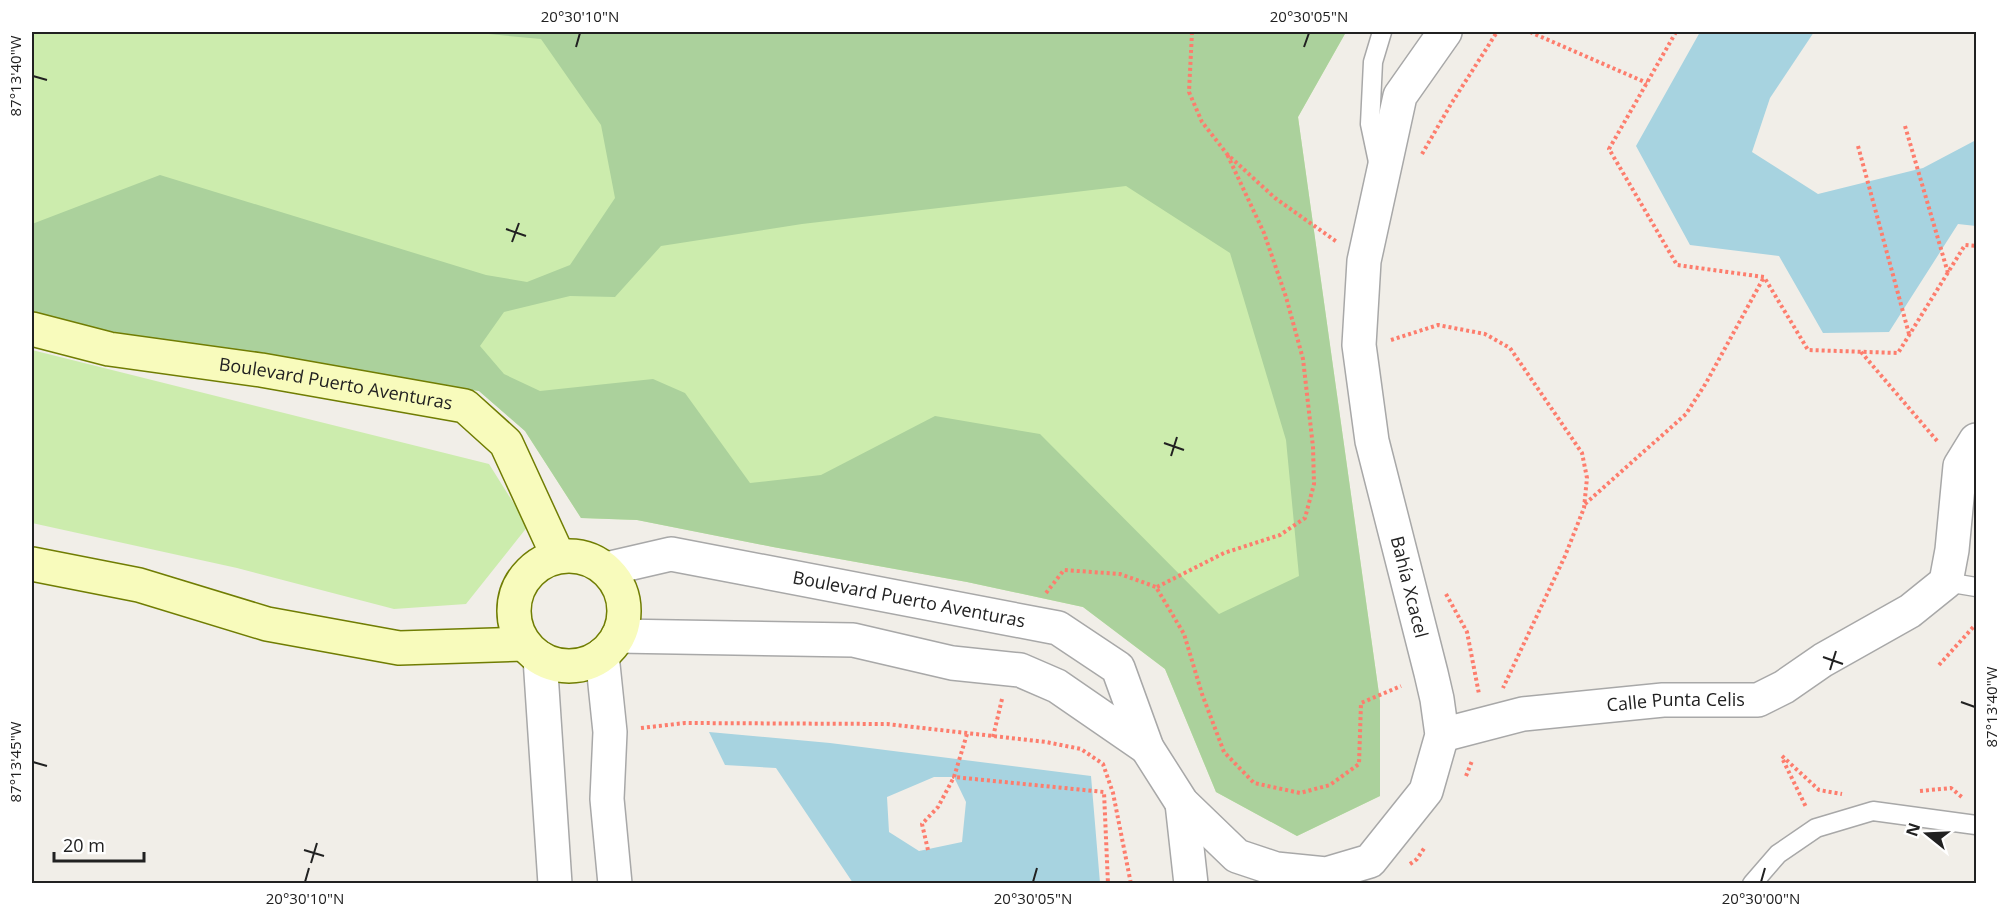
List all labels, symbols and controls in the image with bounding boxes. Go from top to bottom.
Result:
text: 20°30'10"N [541,6,619,26]
text: 20°30'05"N [1270,6,1348,26]
text: 87°13'40"W [5,35,25,117]
street label: Boulevard Puerto Aventuras [218,351,455,415]
street label: Bahía Xcacel [1386,533,1434,640]
street label: Boulevard Puerto Aventuras [791,565,1028,633]
text: 87°13'40"W [1981,666,2001,748]
street label: Calle Punta Celis [1605,687,1745,717]
text: 87°13'45"W [5,721,25,803]
north arrow [1897,804,1957,864]
text: N [1900,820,1925,839]
scale bar [54,825,144,863]
text: 20 m [63,833,105,857]
text: 20°30'10"N [266,888,344,908]
text: 20°30'05"N [994,888,1072,908]
text: 20°30'00"N [1722,888,1800,908]

